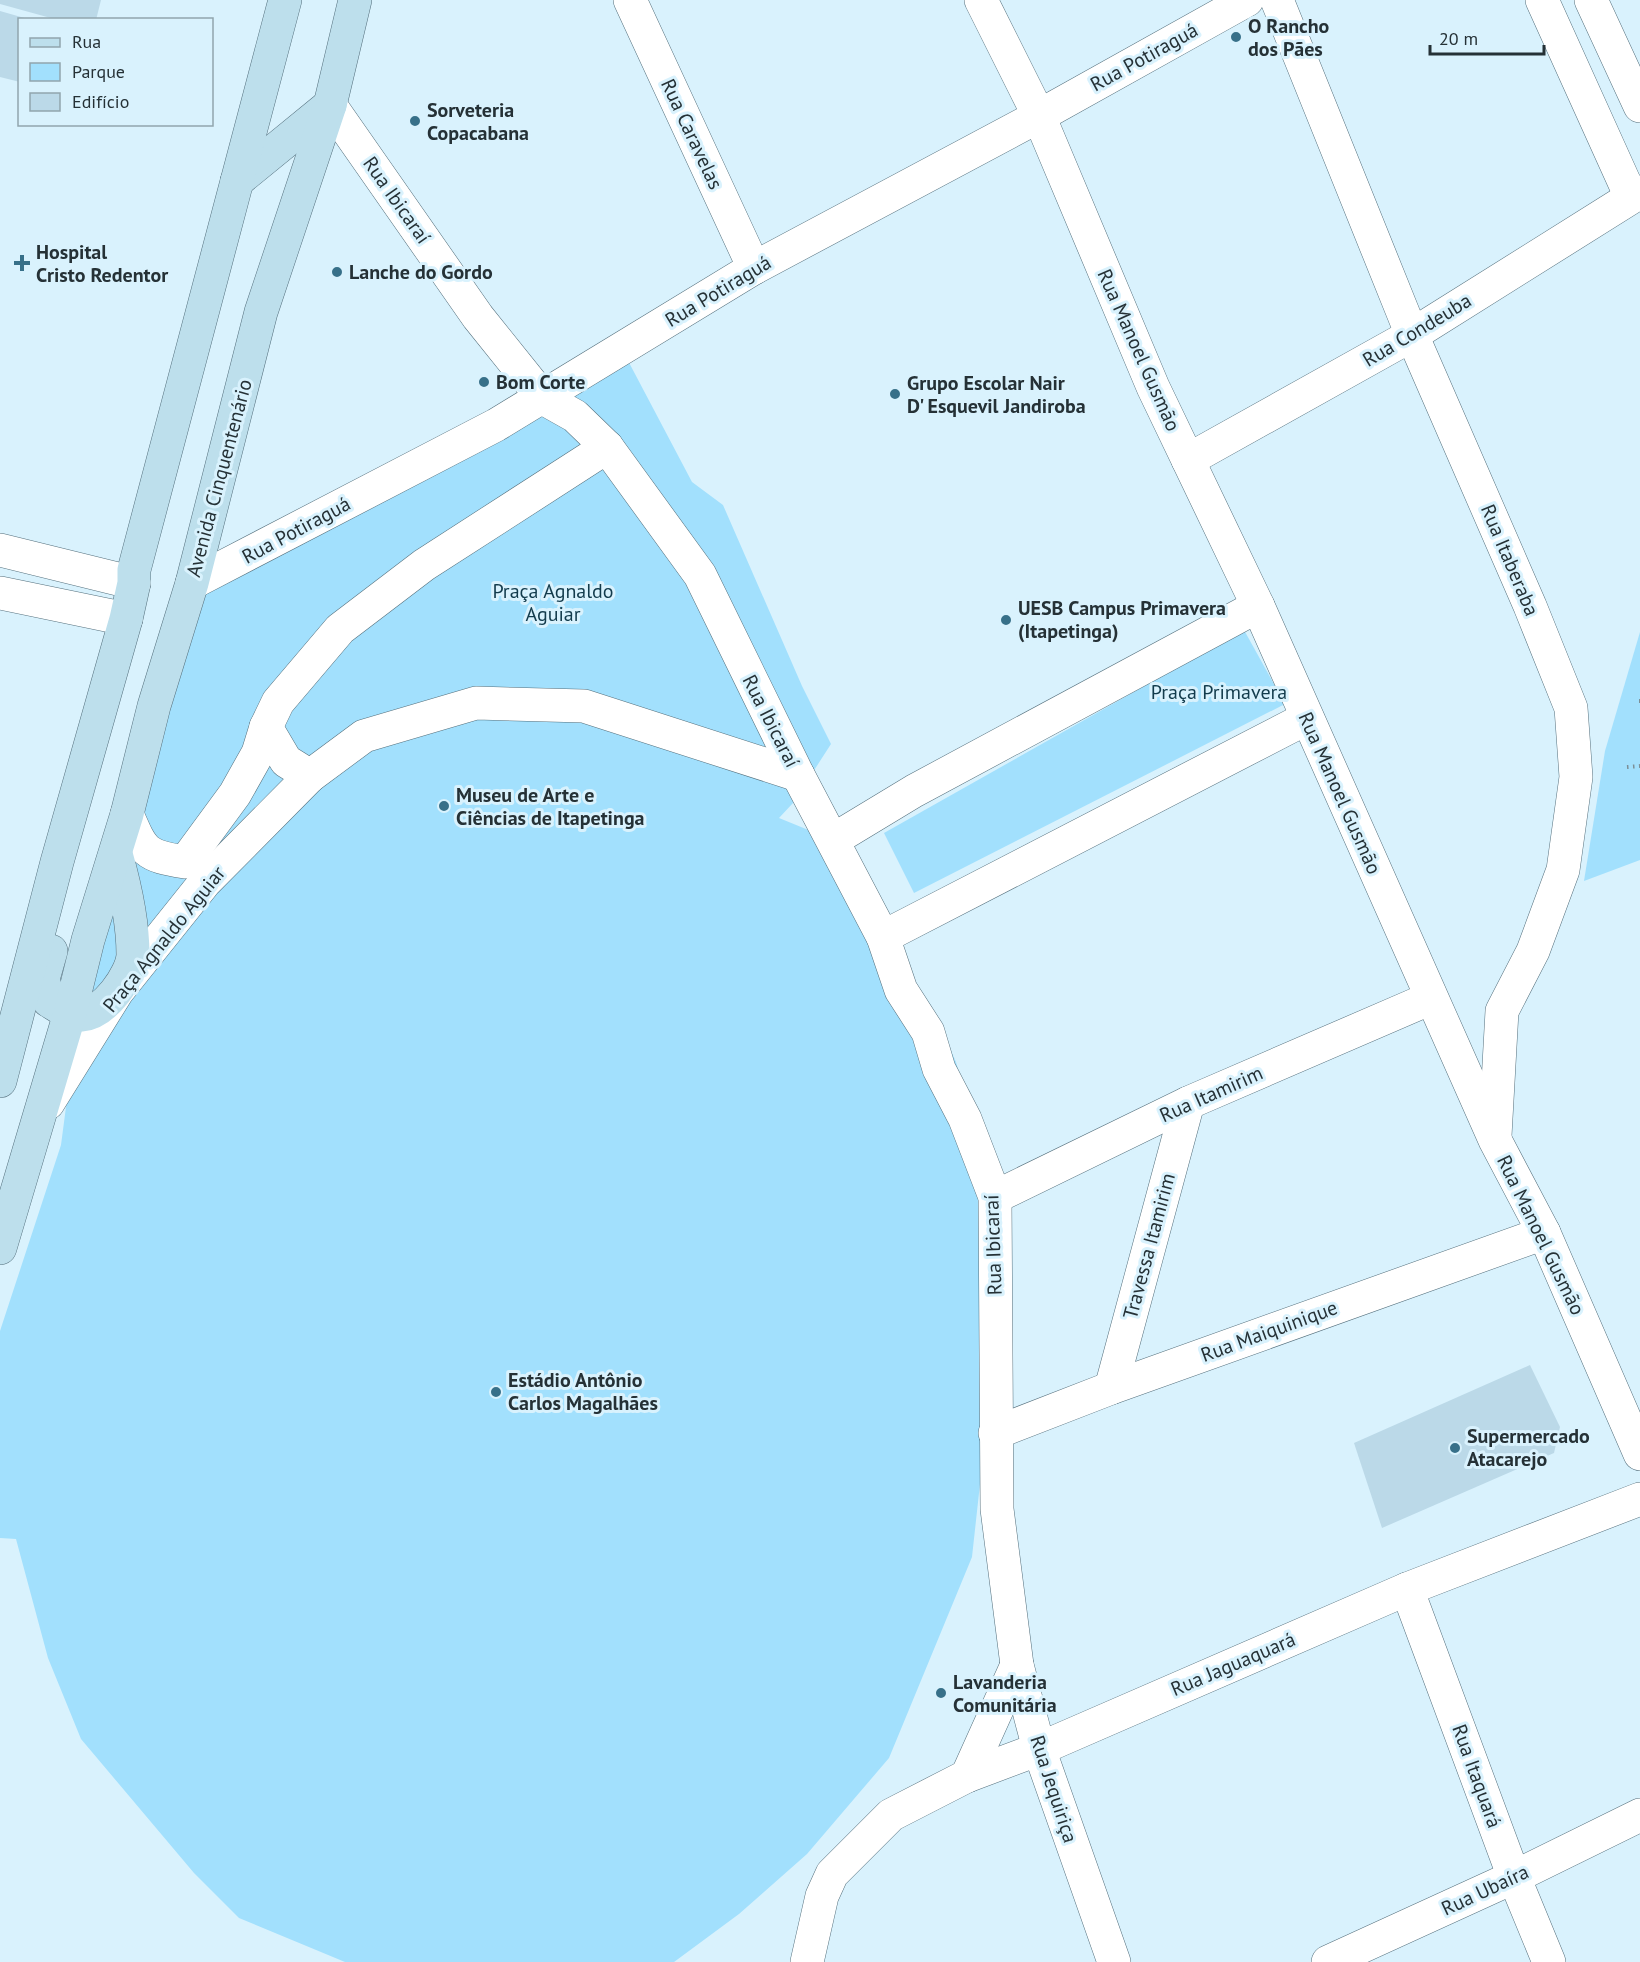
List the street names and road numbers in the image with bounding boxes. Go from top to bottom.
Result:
street label: Rua Potiraguá [1086,17,1202,97]
street label: Rua Caravelas [655,74,729,194]
street label: Rua Ibicaraí [357,151,437,249]
street label: Rua Potiraguá [660,249,776,333]
street label: Rua Manoel Gusmão [1092,265,1186,435]
street label: Rua Condeuba [1358,287,1476,373]
street label: Avenida Cinquentenário [180,376,258,580]
street label: Rua Potiraguá [237,491,355,569]
street label: Rua Itaberaba [1475,500,1545,620]
street label: Rua Ibicaraí [737,670,805,772]
street label: Rua Manoel Gusmão [1293,708,1387,878]
street label: Praça Agnaldo Aguiar [97,860,231,1017]
street label: Rua Itamirim [1155,1060,1267,1128]
street label: Rua Manoel Gusmão [1491,1151,1591,1319]
street label: Travessa Itamirim [1117,1170,1181,1322]
street label: Rua Ibicaraí [978,1194,1008,1296]
street label: Rua Maiquinique [1197,1294,1341,1368]
street label: Rua Jaguaquará [1167,1626,1299,1702]
street label: Rua Itaquará [1446,1721,1508,1831]
street label: Rua Jequiriça [1024,1732,1084,1846]
street label: Rua Ubaíra [1437,1858,1533,1922]

